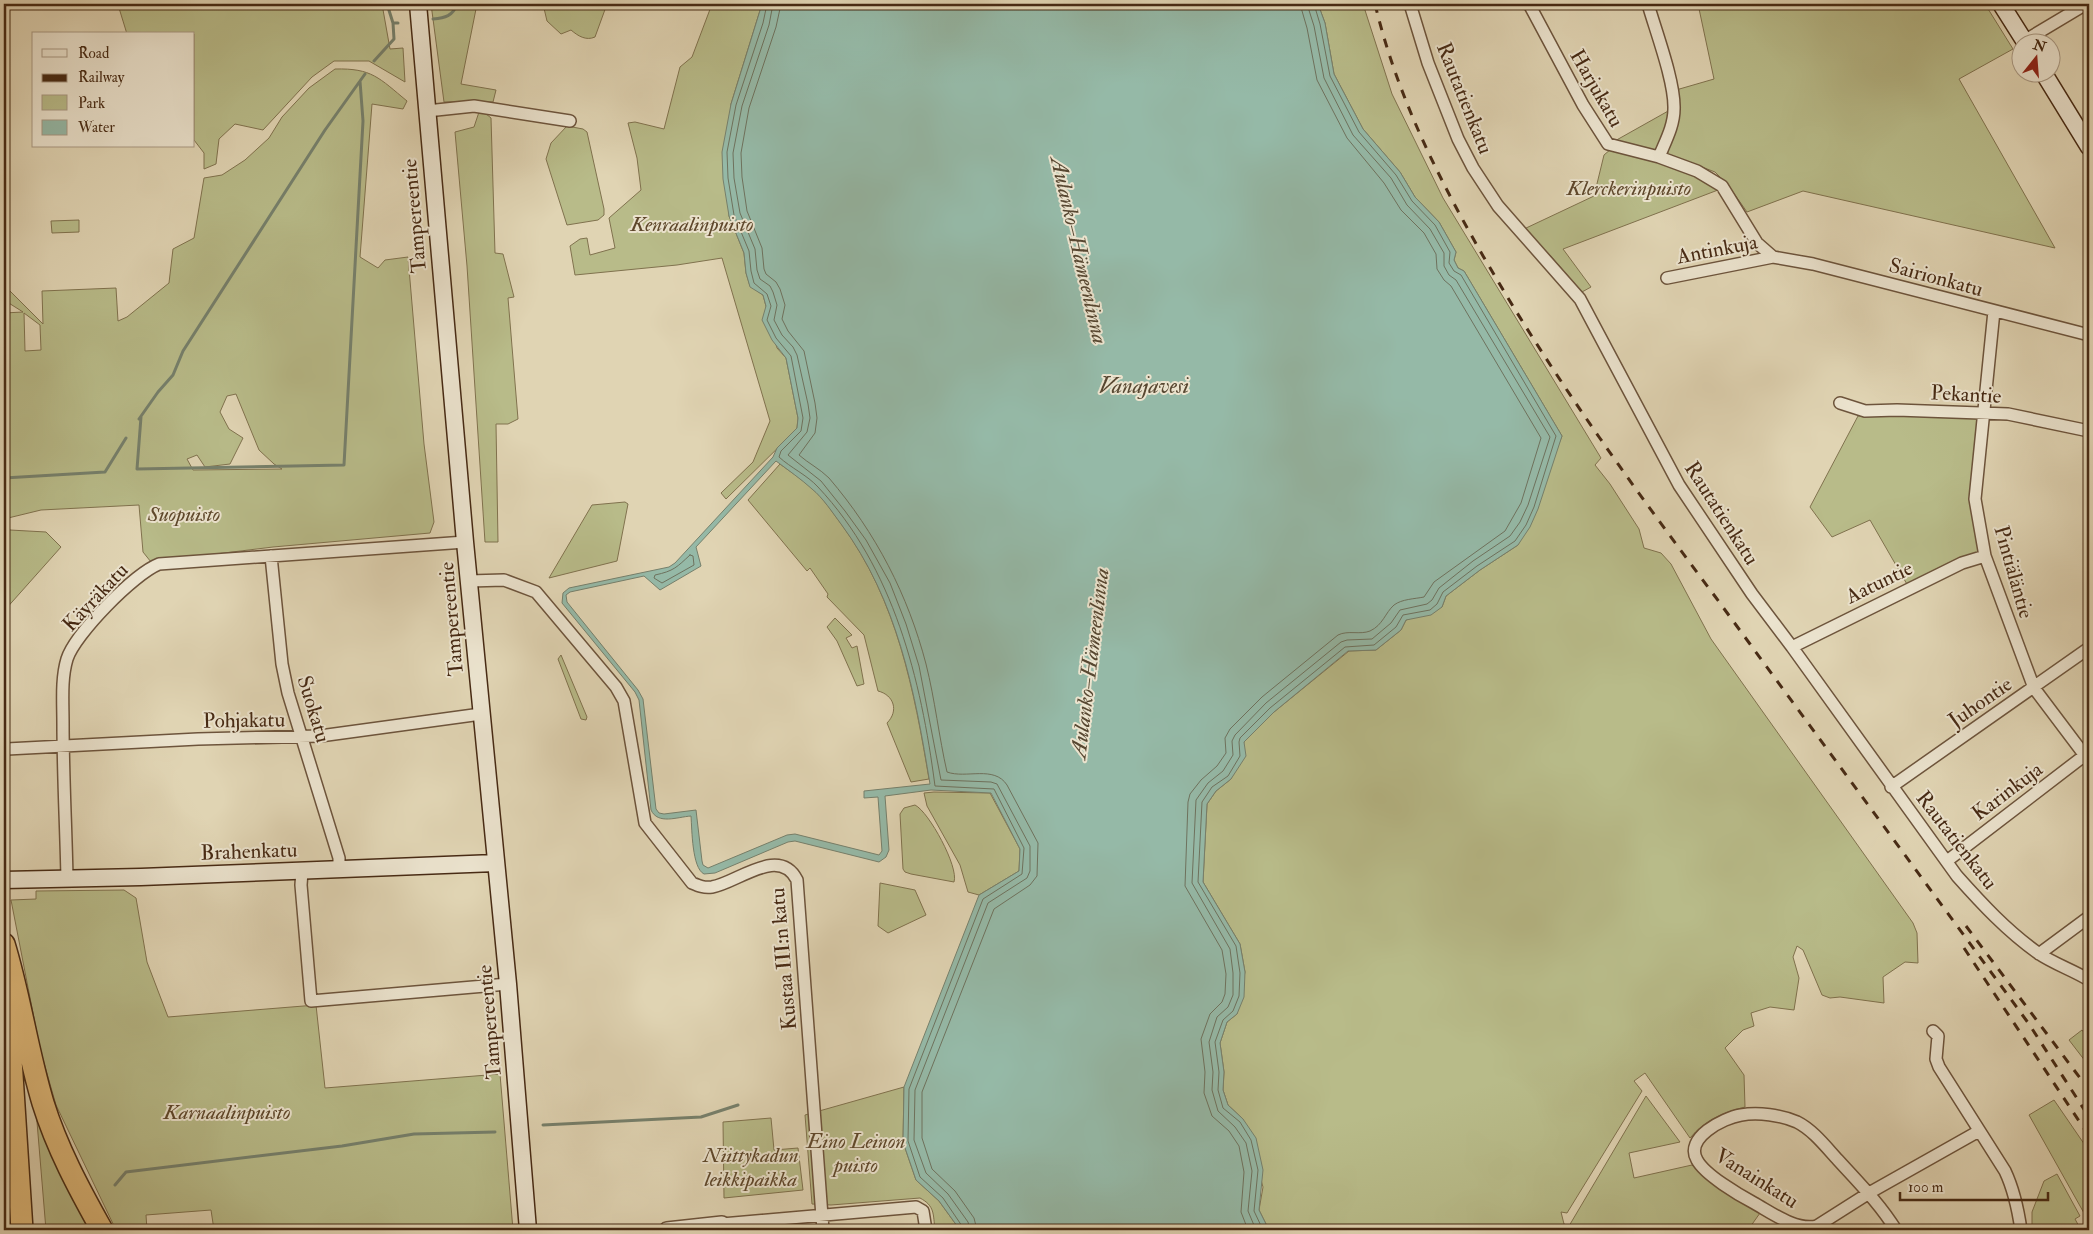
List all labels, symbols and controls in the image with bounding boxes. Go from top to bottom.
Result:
legend [32,32,195,148]
north arrow [2010,32,2060,82]
text: N [2030,36,2049,56]
street label: Rautatienkatu [1430,38,1499,158]
text: Road [78,44,110,63]
street label: Harjukatu [1563,44,1630,132]
text: Railway [78,68,125,87]
text: Park [78,94,105,113]
text: Water [77,118,115,137]
water label: Aulanko–Hämeenlinna [1043,152,1114,347]
street label: Tampereentie [396,157,433,274]
park label: Klerckerinpuisto [1566,175,1691,202]
park label: Kenraalinpuisto [629,211,754,238]
street label: Antinkuja [1674,228,1760,271]
street label: Sairionkatu [1886,252,1986,303]
water label: Vanajavesi [1099,372,1189,400]
street label: Pekantie [1930,379,2002,410]
street label: Rautatienkatu [1678,456,1765,570]
park label: Suopuisto [147,501,220,528]
street label: Pintiäläntie [1987,523,2040,622]
street label: Aatuntie [1840,555,1917,611]
street label: Käyräkatu [57,557,134,638]
street label: Tampereentie [433,560,470,677]
water label: Aulanko–Hämeenlinna [1064,566,1116,762]
street label: Juhontie [1942,671,2018,735]
street label: Suokatu [291,672,336,746]
street label: Pohjakatu [203,706,286,735]
street label: Karinkuja [1967,756,2048,827]
street label: Rautatienkatu [1910,786,2004,895]
street label: Brahenkatu [200,836,298,867]
street label: Kustaa III:n katu [764,886,803,1031]
street label: Tampereentie [471,963,508,1080]
park label: Karnaalinpuisto [163,1099,290,1126]
park label: Eino Leinon puisto [805,1128,906,1179]
park label: Niittykadun leikkipaikka [702,1142,799,1193]
street label: Vanainkatu [1710,1142,1804,1215]
scale bar [1900,1169,2048,1201]
text: 100 m [1908,1178,1944,1197]

